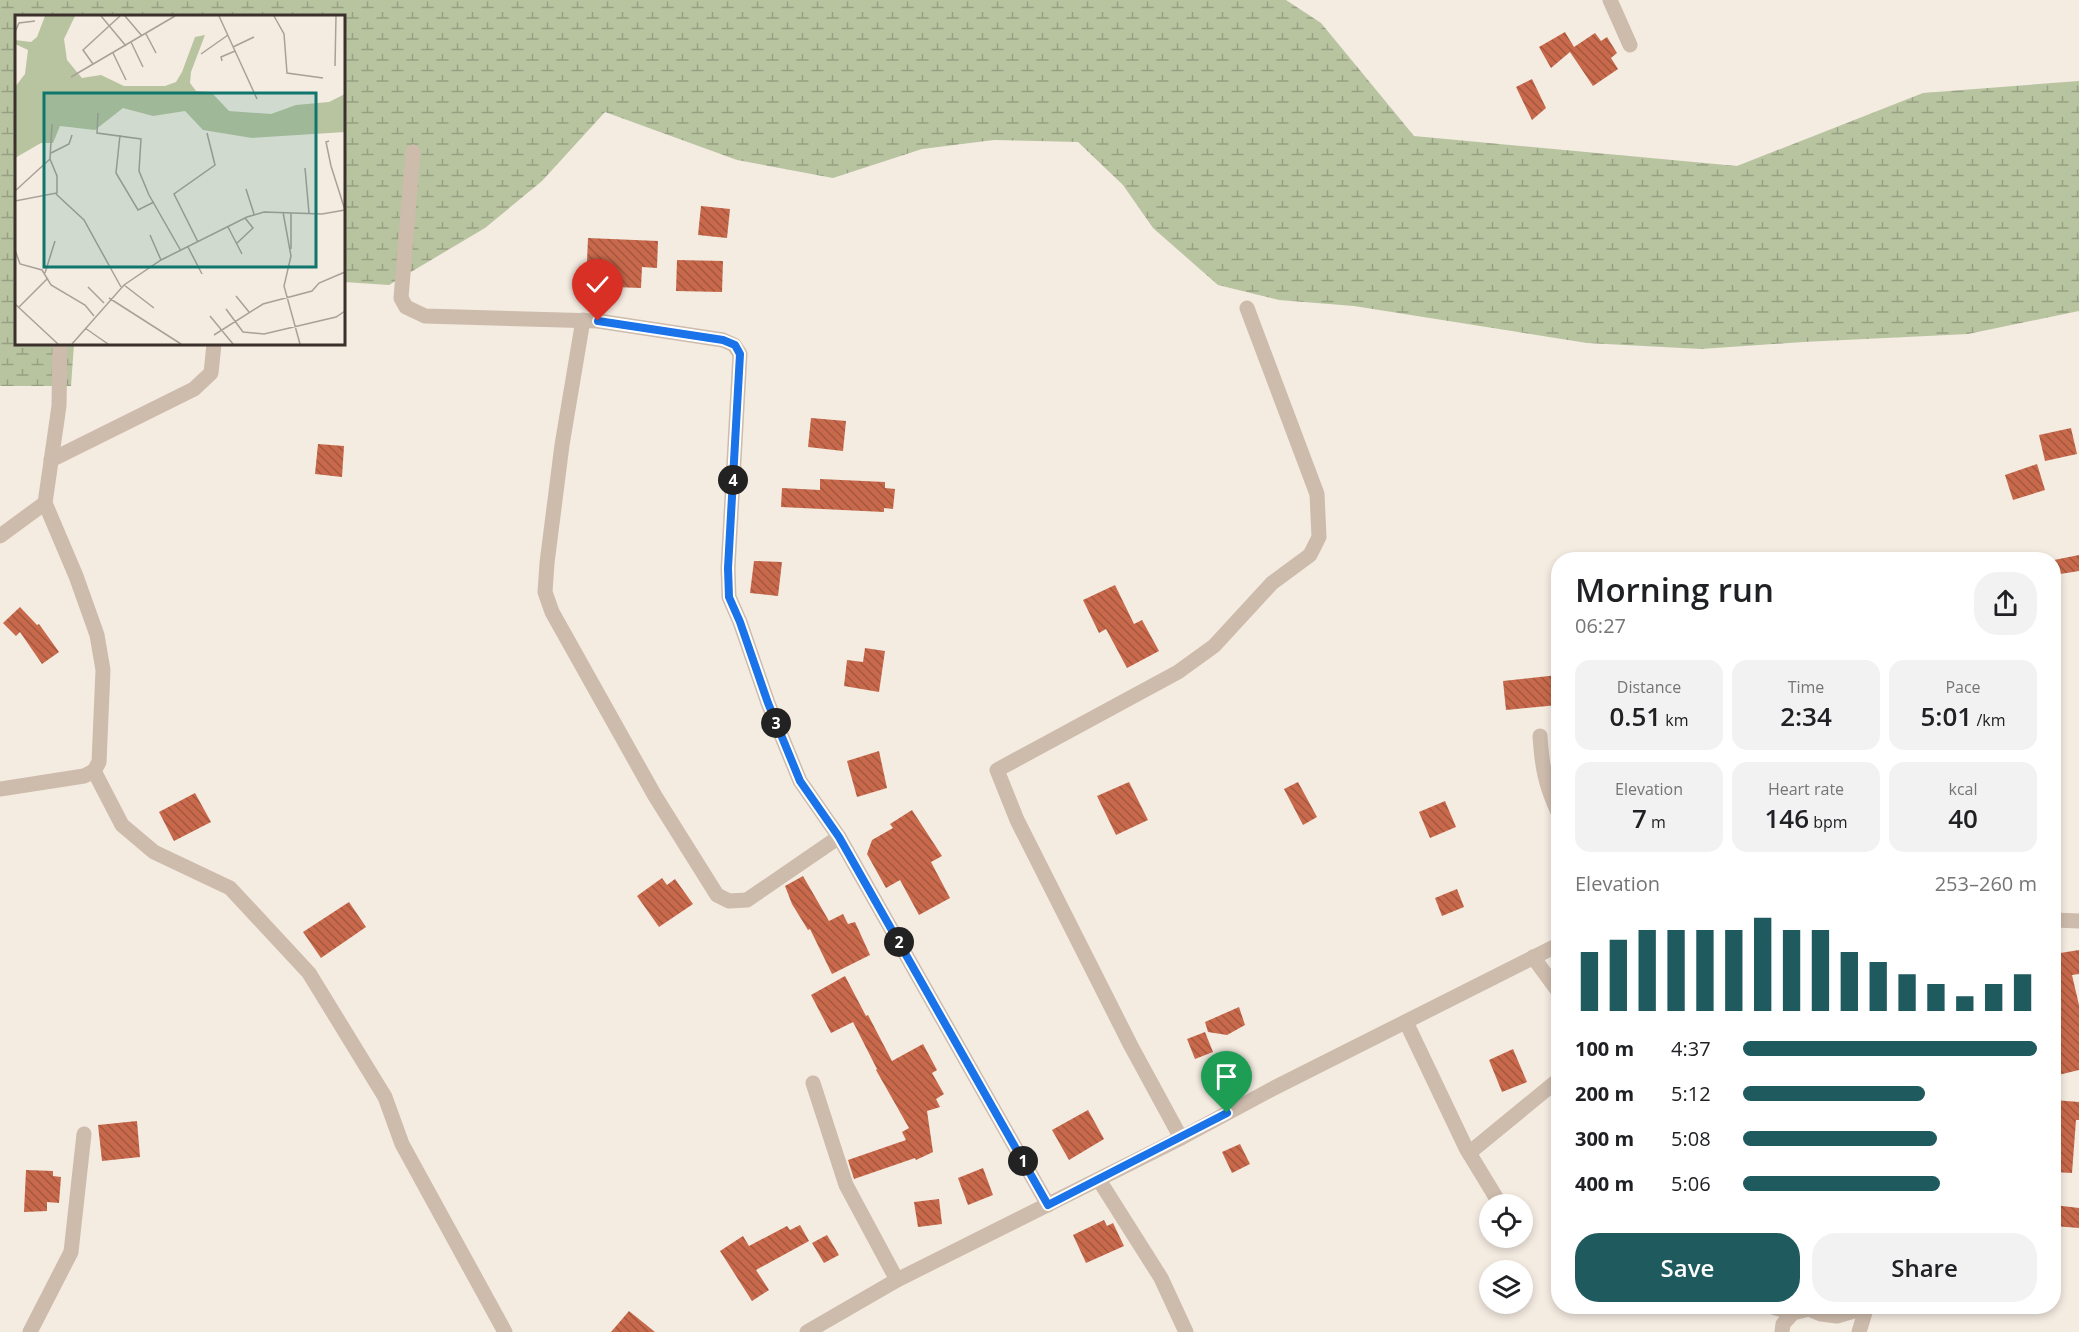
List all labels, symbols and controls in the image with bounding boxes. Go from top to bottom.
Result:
inset map [15,15,345,345]
pin [572,259,623,321]
icon: check [581,268,614,301]
pin: 4 [718,465,748,495]
text: 4 [728,469,738,491]
text: Morning run [1575,567,1774,612]
button: share [1974,572,2037,635]
text: 06:27 [1575,612,1626,639]
text: Distance [1617,676,1681,698]
text: Time [1788,676,1824,698]
text: Pace [1945,676,1981,698]
text: 0.51 [1609,698,1661,734]
text: 2:34 [1780,698,1832,734]
text: 5:01 [1921,698,1972,734]
pin: 3 [761,708,791,738]
text: km [1661,709,1689,731]
text: /km [1972,709,2005,731]
text: 3 [771,712,781,734]
text: Elevation [1615,778,1683,800]
text: Heart rate [1768,778,1844,800]
text: kcal [1949,778,1978,800]
text: 7 [1632,800,1647,836]
text: 146 [1764,800,1809,836]
text: 40 [1948,800,1978,836]
text: m [1647,811,1666,833]
text: bpm [1809,811,1848,833]
text: Elevation [1575,870,1660,897]
text: 253–260 m [1935,870,2037,897]
pin: 2 [884,927,914,957]
text: 2 [894,931,904,953]
text: 100 m [1575,1035,1634,1062]
text: 4:37 [1671,1035,1711,1062]
pin [1201,1051,1252,1113]
icon: arrive [1210,1060,1243,1093]
text: 200 m [1575,1080,1634,1107]
text: 5:12 [1671,1080,1711,1107]
text: 300 m [1575,1125,1634,1152]
text: 5:08 [1671,1125,1711,1152]
pin: 1 [1008,1146,1038,1176]
text: 1 [1018,1150,1028,1172]
text: 400 m [1575,1170,1634,1197]
text: 5:06 [1671,1170,1711,1197]
map controls [1479,1194,1533,1314]
button: locate [1479,1194,1533,1248]
button: Save [1575,1233,1800,1302]
button: Share [1812,1233,2037,1302]
button: layers [1479,1260,1533,1314]

